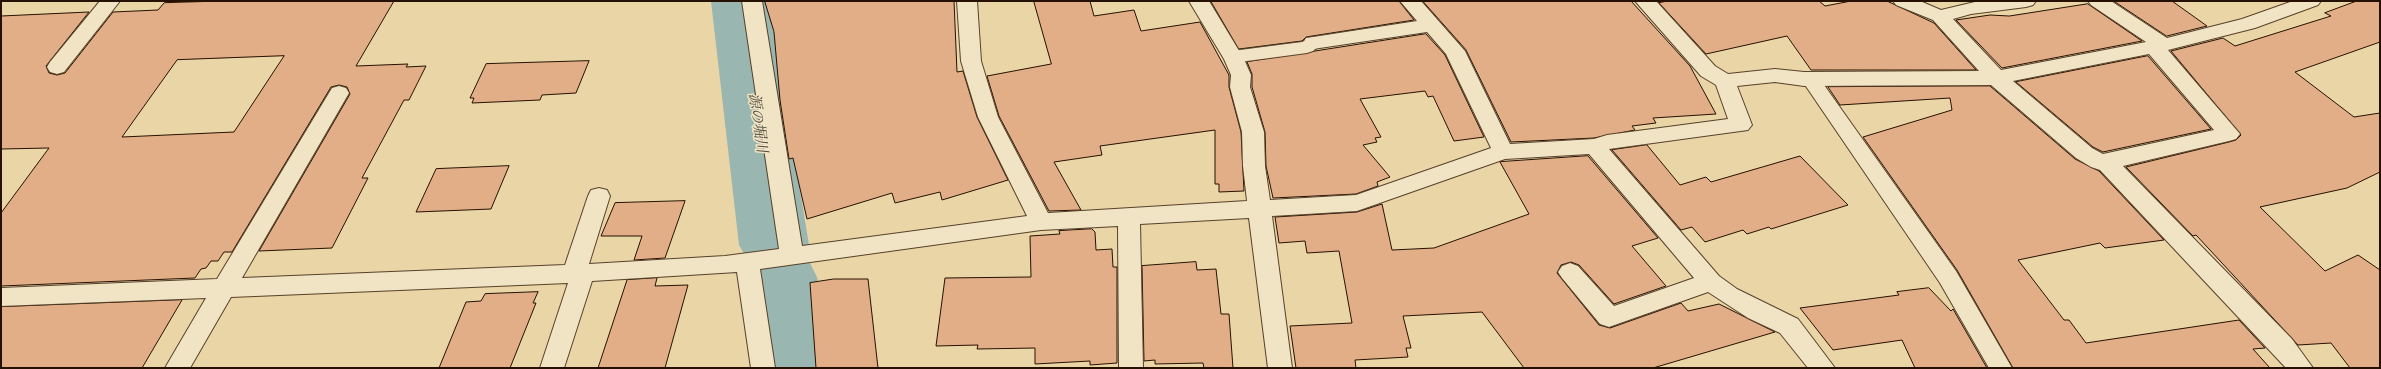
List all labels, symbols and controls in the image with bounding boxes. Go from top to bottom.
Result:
water label: 源の堀川 [744,92,770,154]

